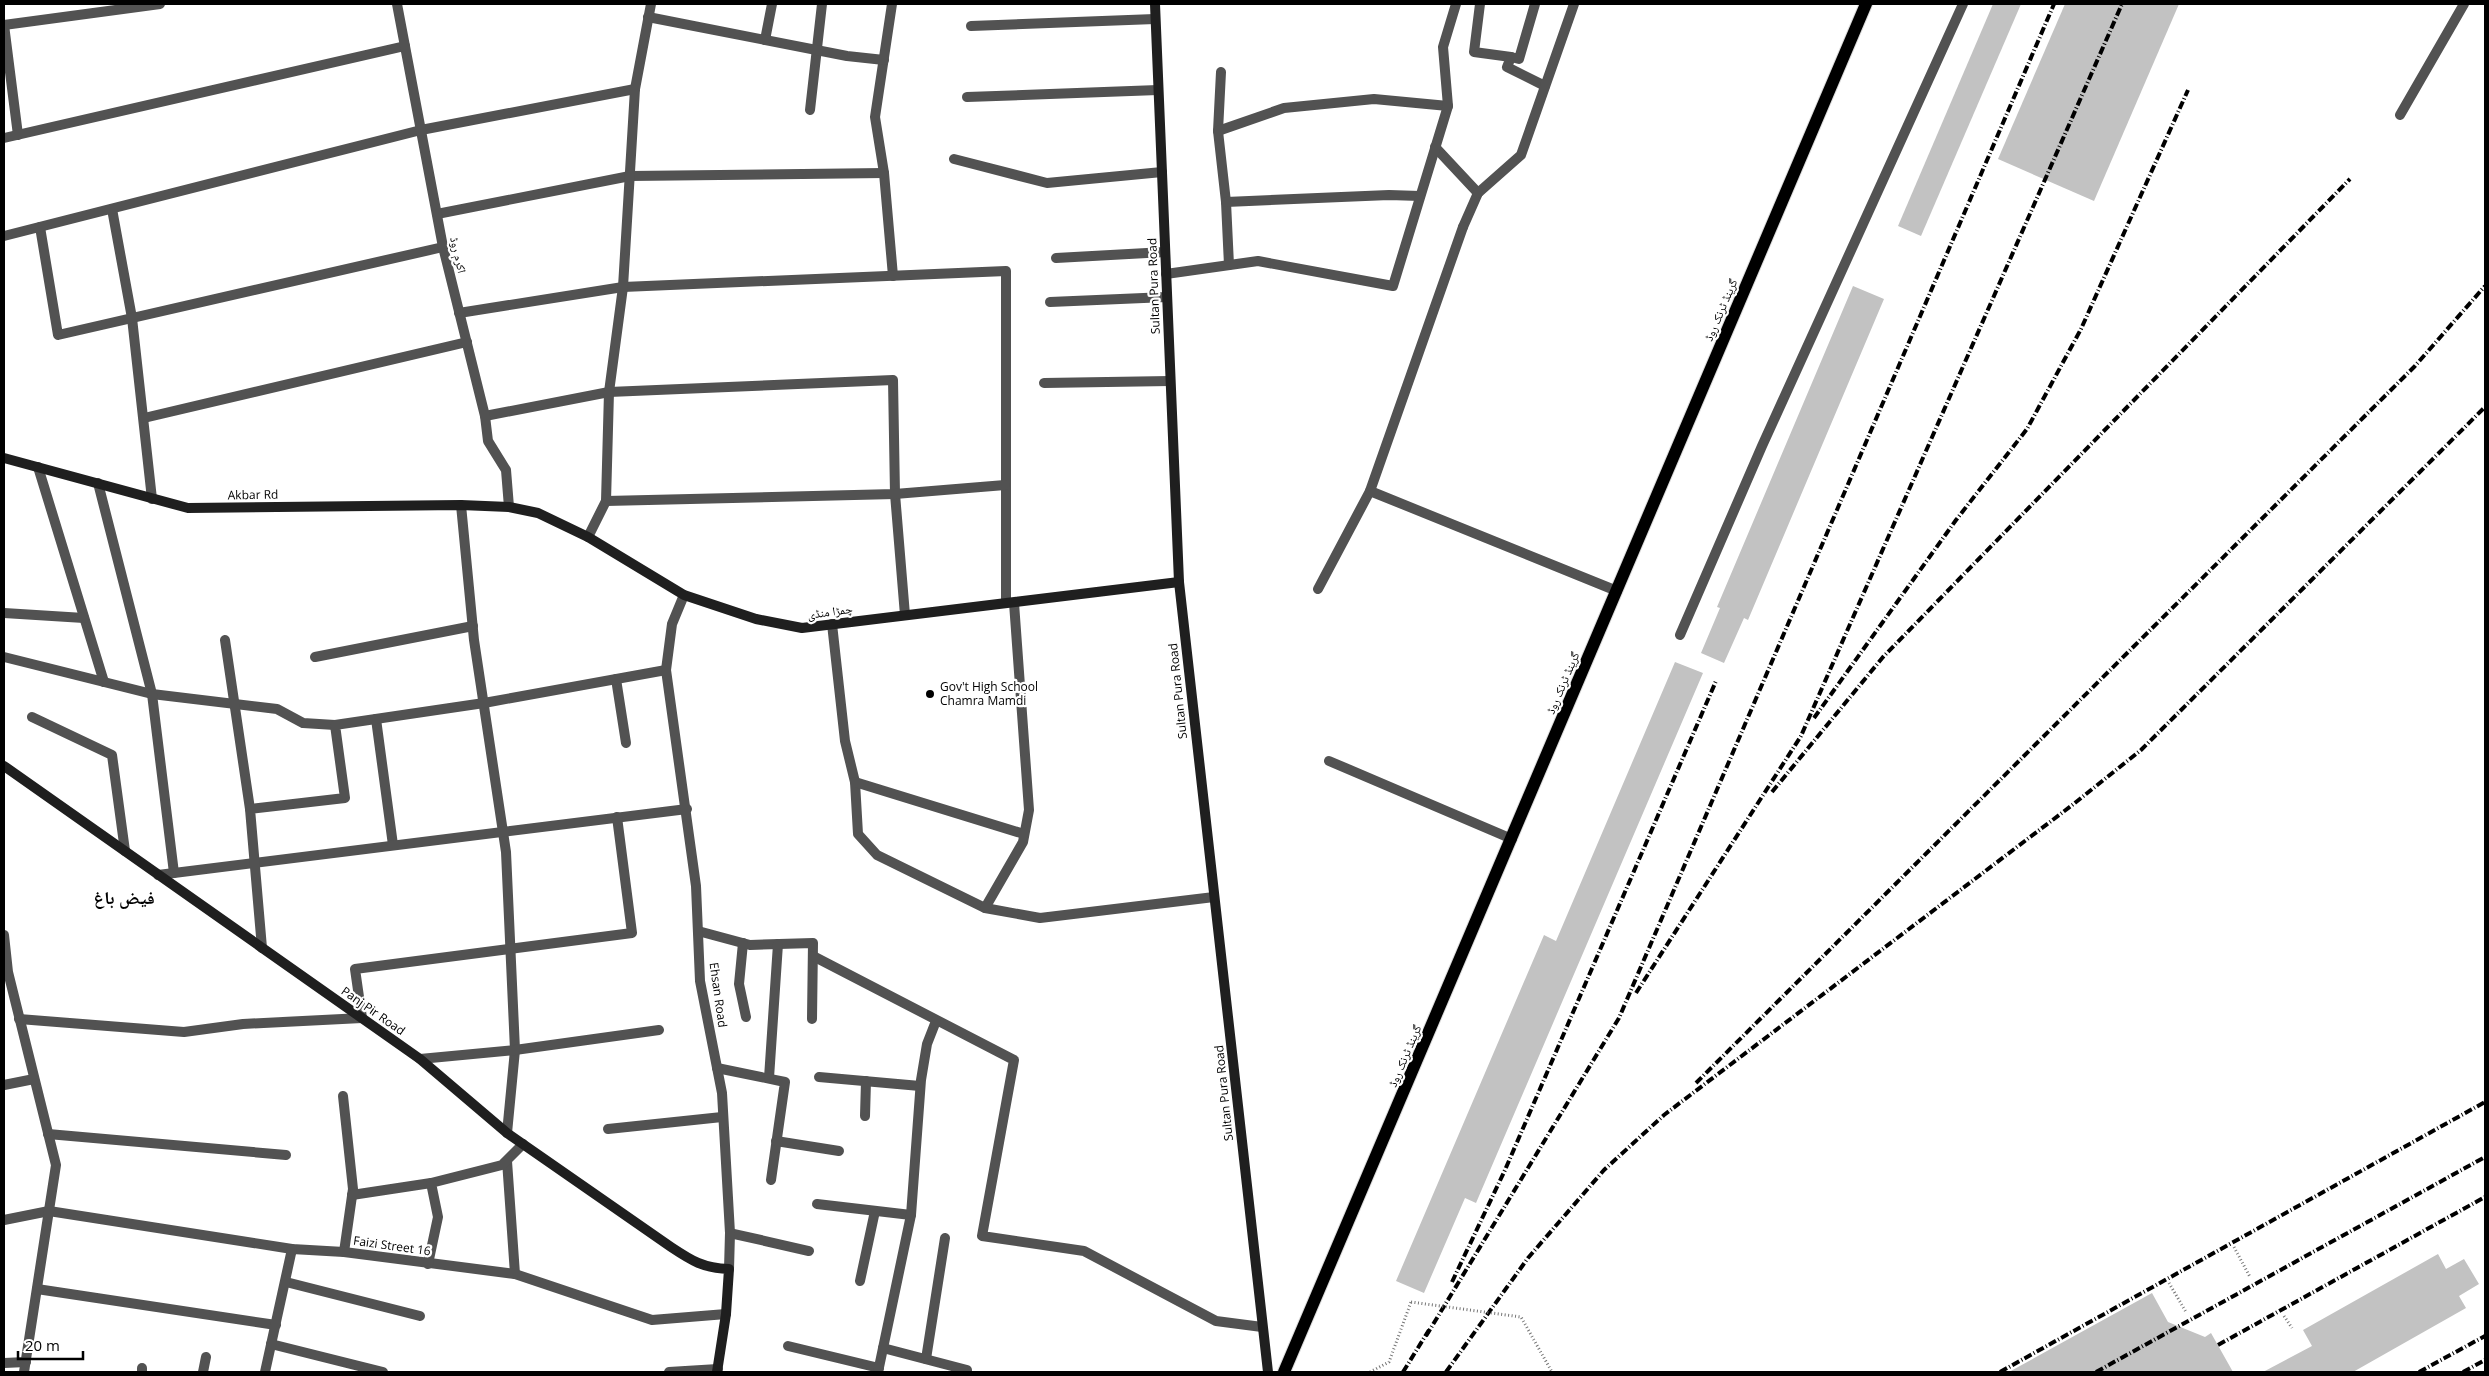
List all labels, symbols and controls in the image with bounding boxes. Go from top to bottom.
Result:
street label: اکرم روڈ [446,235,471,275]
street label: Sultan Pura Road [1143,238,1164,334]
street label: گرینڈ ٹرنک روڈ [1700,276,1741,344]
street label: Akbar Rd [228,486,278,503]
street label: چمڑا منڈی [806,600,854,623]
street label: Sultan Pura Road [1164,642,1191,740]
street label: گرینڈ ٹرنک روڈ [1542,649,1583,717]
place label: Gov't High School Chamra Mamdi [940,678,1038,709]
marker: Gov't High School Chamra Mamdi [924,688,936,700]
district label: فیض باغ [93,885,155,909]
street label: Ehsan Road [706,961,731,1029]
street label: Panj Pir Road [338,982,409,1039]
street label: گرینڈ ٹرنک روڈ [1384,1022,1425,1090]
street label: Sultan Pura Road [1210,1044,1237,1142]
street label: Faizi Street 16 [352,1232,432,1259]
scale bar [18,1328,82,1360]
text: 20 m [25,1335,60,1355]

